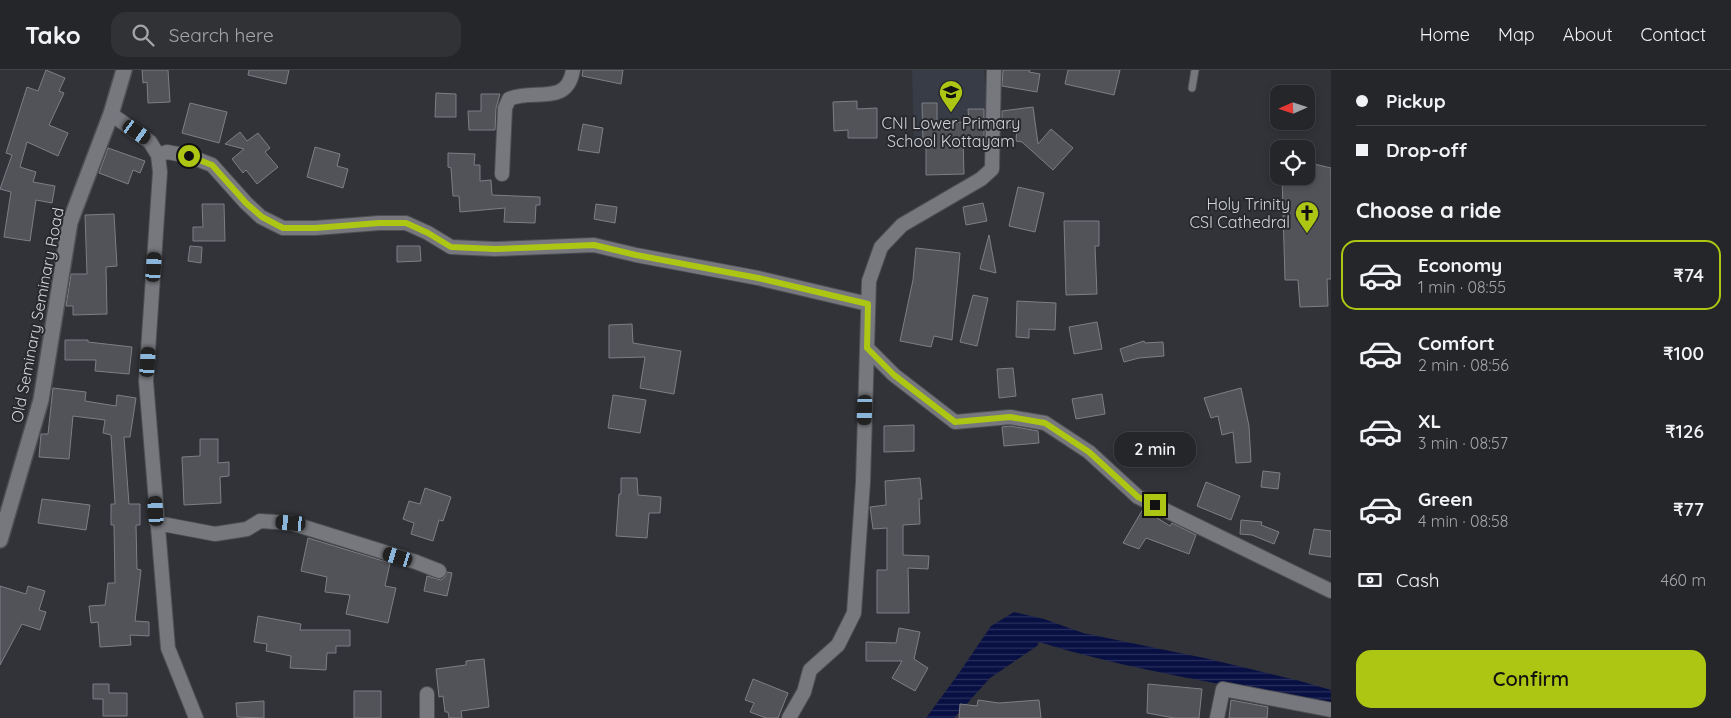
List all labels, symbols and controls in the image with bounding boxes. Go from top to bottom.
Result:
search box [111,12,461,57]
text: Tako [25,20,81,50]
icon: search [129,21,157,49]
text: Search here [169,23,274,47]
text: Home [1420,23,1470,46]
text: Map [1498,23,1535,46]
text: About [1563,23,1613,46]
text: Contact [1641,23,1706,46]
school or university icon: CNI Lower Primary School Kottayam [938,79,964,113]
north arrow [1270,85,1315,130]
map controls [1270,85,1315,185]
text: Pickup [1386,89,1446,113]
place label: CNI Lower Primary School Kottayam [882,113,1020,151]
car [120,117,153,147]
text: Drop-off [1386,138,1467,162]
button: locate [1270,140,1315,185]
route start [178,145,200,167]
place label: Holy Trinity CSI Cathedral [1189,194,1290,232]
text: Choose a ride [1356,196,1501,224]
church icon: Holy Trinity CSI Cathedral [1294,200,1320,234]
street label: Old Seminary Seminary Road [6,206,68,424]
car [145,252,162,282]
icon: car [1358,253,1403,298]
text: Economy [1418,253,1502,277]
text: ₹74 [1673,263,1704,287]
text: 1 min · 08:55 [1418,277,1506,297]
icon: car [1358,331,1403,376]
text: Comfort [1418,331,1495,355]
text: ₹100 [1663,341,1704,365]
car [139,347,156,377]
text: 2 min · 08:56 [1418,355,1509,375]
car [856,395,873,425]
icon: car [1358,409,1403,454]
text: XL [1418,409,1441,433]
text: ₹126 [1665,419,1704,443]
callout: 2 min [1114,432,1196,468]
text: 3 min · 08:57 [1418,433,1508,453]
text: 2 min [1134,439,1176,459]
icon: car [1358,487,1403,532]
text: Green [1418,487,1473,511]
route end [1144,494,1166,516]
car [147,496,164,526]
text: ₹77 [1673,497,1704,521]
text: 4 min · 08:58 [1418,511,1508,531]
car [275,514,306,532]
car [381,545,414,569]
icon: cash [1356,566,1384,594]
text: Cash [1396,568,1440,592]
text: 460 m [1660,570,1706,590]
button: Confirm [1356,650,1706,708]

